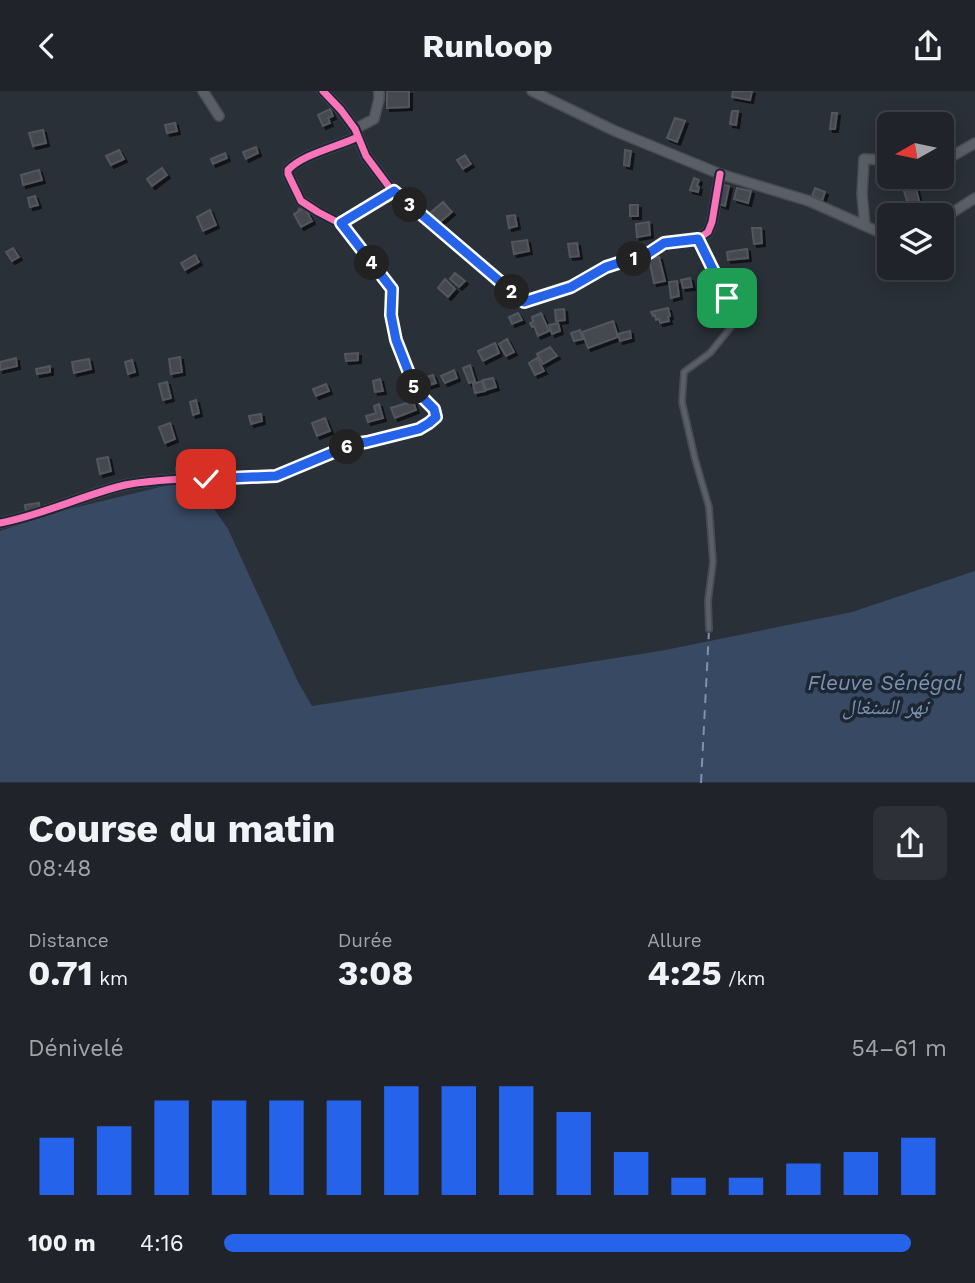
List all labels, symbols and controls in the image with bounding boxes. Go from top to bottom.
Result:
icon: back [28,27,66,65]
text: Runloop [422,27,553,65]
icon: share [909,27,947,65]
north arrow [877,112,954,189]
map controls [877,112,954,280]
pin: 3 [392,187,428,223]
text: 3 [404,193,415,216]
button: layers [877,203,954,280]
pin: 1 [616,241,652,277]
pin: 4 [354,245,390,281]
text: 1 [629,247,638,270]
text: 4 [365,251,378,274]
pin [697,268,757,328]
pin: 2 [494,275,530,309]
icon: arrive [708,279,746,317]
text: 2 [506,280,517,303]
pin: 5 [396,369,432,405]
text: 5 [408,375,419,398]
pin: 6 [330,429,364,465]
text: 6 [341,435,352,458]
pin [176,449,236,509]
icon: check [187,460,225,498]
water label: Fleuve Sénégal نهر السنغال [808,670,962,720]
button: share [873,806,947,880]
text: Course du matin [28,807,336,851]
text: 08:48 [28,855,92,882]
text: Distance [28,929,109,952]
text: Durée [338,929,392,952]
text: Allure [647,929,702,952]
text: 0.71 [28,952,93,994]
text: 3:08 [338,952,413,994]
text: 4:25 [647,952,722,994]
text: km [93,967,128,990]
text: /km [722,967,765,990]
text: Dénivelé [28,1035,124,1062]
text: 54–61 m [852,1035,947,1062]
text: 100 m [28,1230,96,1257]
text: 4:16 [140,1230,184,1257]

